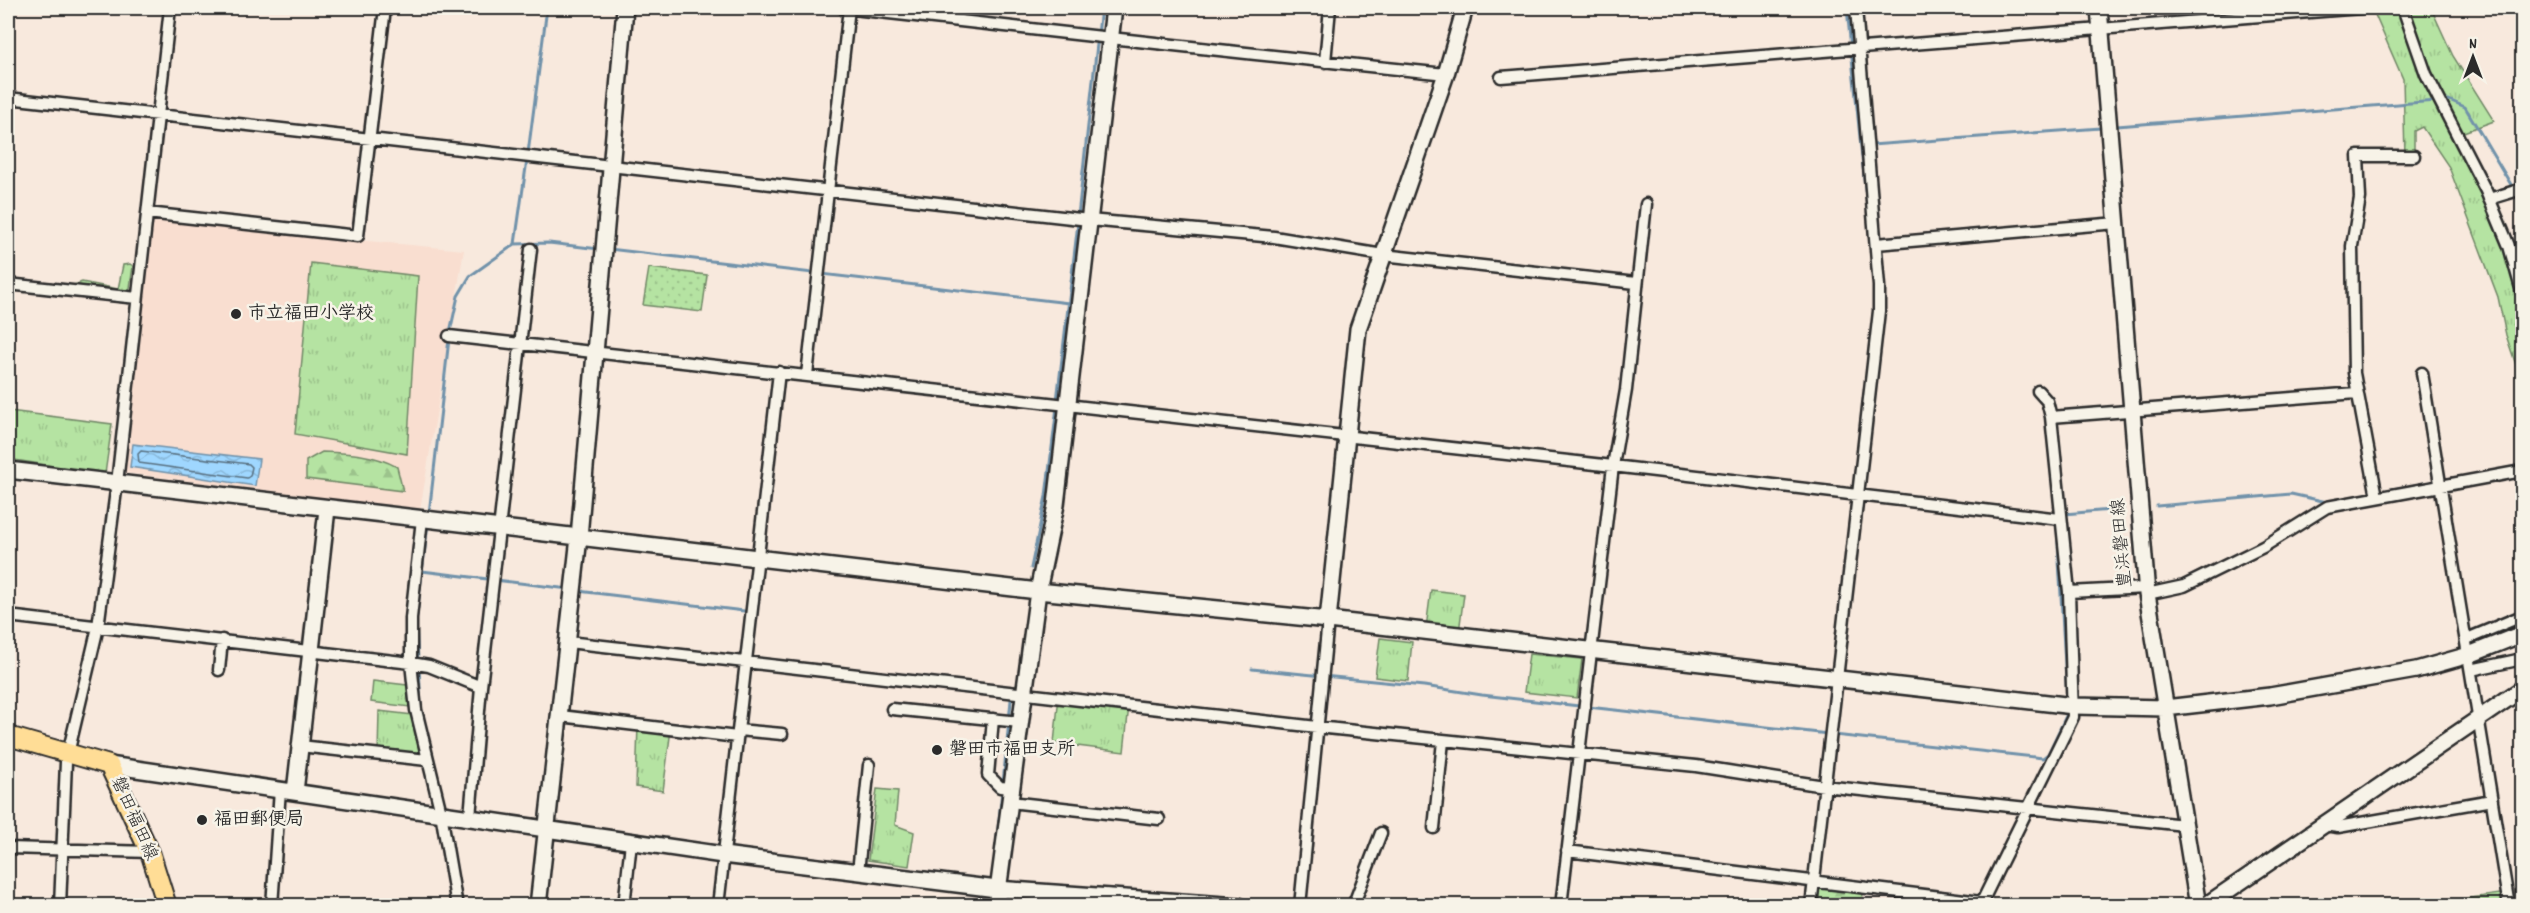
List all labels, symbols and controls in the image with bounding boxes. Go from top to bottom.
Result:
north arrow [2443,27,2503,87]
text: N [2469,33,2477,56]
place label: 市立福田小学校 [248,302,374,327]
marker: 市立福田小学校 [229,307,243,321]
street label: 豊浜磐田線 [2107,497,2139,589]
place label: 磐田市福田支所 [949,738,1075,763]
marker: 磐田市福田支所 [930,743,944,757]
street label: 磐田福田線 [103,773,163,865]
place label: 福田郵便局 [214,808,304,833]
marker: 福田郵便局 [195,813,209,827]

